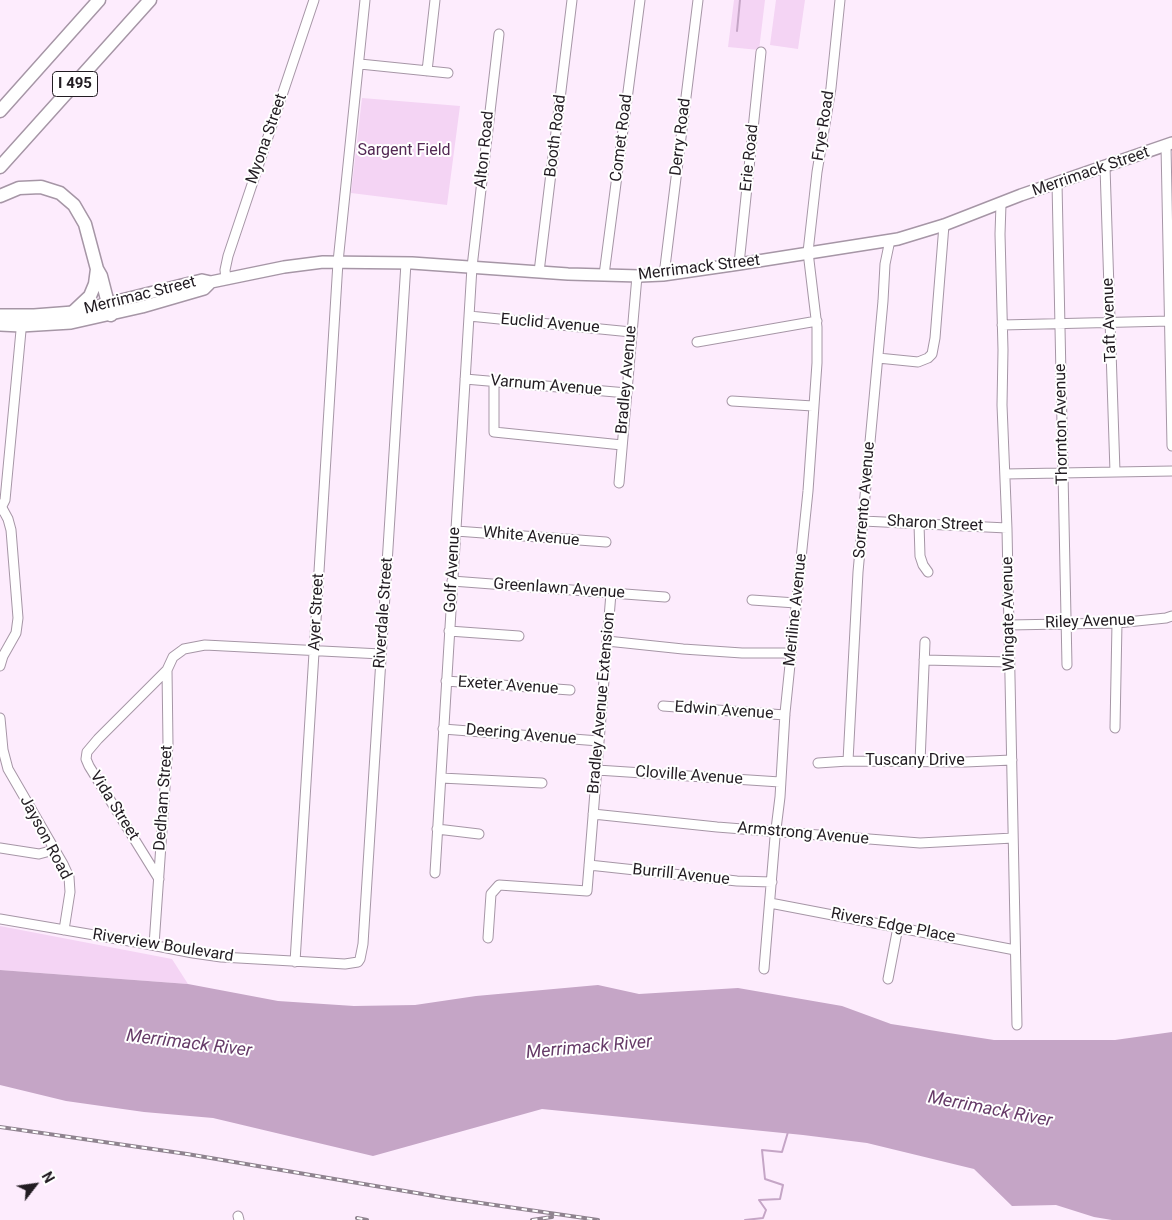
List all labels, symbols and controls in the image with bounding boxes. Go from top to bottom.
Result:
road number: I 495 [52,72,98,96]
street label: Frye Road [809,90,839,162]
street label: Myona Street [243,91,291,187]
street label: Comet Road [607,93,637,183]
street label: Booth Road [541,94,571,178]
street label: Derry Road [667,97,695,177]
street label: Alton Road [471,110,499,190]
street label: Erie Road [737,123,763,193]
park label: Sargent Field [357,141,451,161]
street label: Merrimack Street [1030,143,1152,201]
street label: Merrimack Street [637,251,761,285]
street label: Merrimac Street [82,273,198,319]
street label: Taft Avenue [1099,277,1121,363]
street label: Euclid Avenue [500,310,600,338]
street label: Bradley Avenue [613,325,641,435]
street label: Thornton Avenue [1051,363,1073,485]
street label: Varnum Avenue [489,372,603,400]
street label: Sorrento Avenue [850,441,880,559]
street label: Sharon Street [886,512,984,536]
street label: White Avenue [482,523,580,551]
street label: Golf Avenue [441,527,465,613]
street label: Meriline Avenue [781,553,811,667]
street label: Riverdale Street [371,557,397,669]
street label: Wingate Avenue [998,557,1020,671]
street label: Ayer Street [305,573,329,651]
street label: Greenlawn Avenue [493,575,625,603]
street label: Bradley Avenue Extension [584,611,620,795]
street label: Riley Avenue [1045,611,1135,633]
street label: Exeter Avenue [457,673,559,699]
street label: Edwin Avenue [674,698,774,724]
street label: Deering Avenue [465,721,577,749]
street label: Dedham Street [151,745,177,851]
street label: Tuscany Drive [865,751,965,771]
street label: Cloville Avenue [635,763,743,789]
street label: Vida Street [85,768,143,844]
street label: Jayson Road [15,793,75,883]
street label: Armstrong Avenue [736,819,870,849]
street label: Burrill Avenue [631,860,731,890]
street label: Rivers Edge Place [829,905,957,947]
street label: Riverview Boulevard [91,925,235,967]
water label: Merrimack River [125,1026,253,1062]
water label: Merrimack River [525,1032,653,1064]
water label: Merrimack River [926,1087,1054,1133]
north arrow [10,1160,60,1210]
text: N [39,1169,57,1186]

